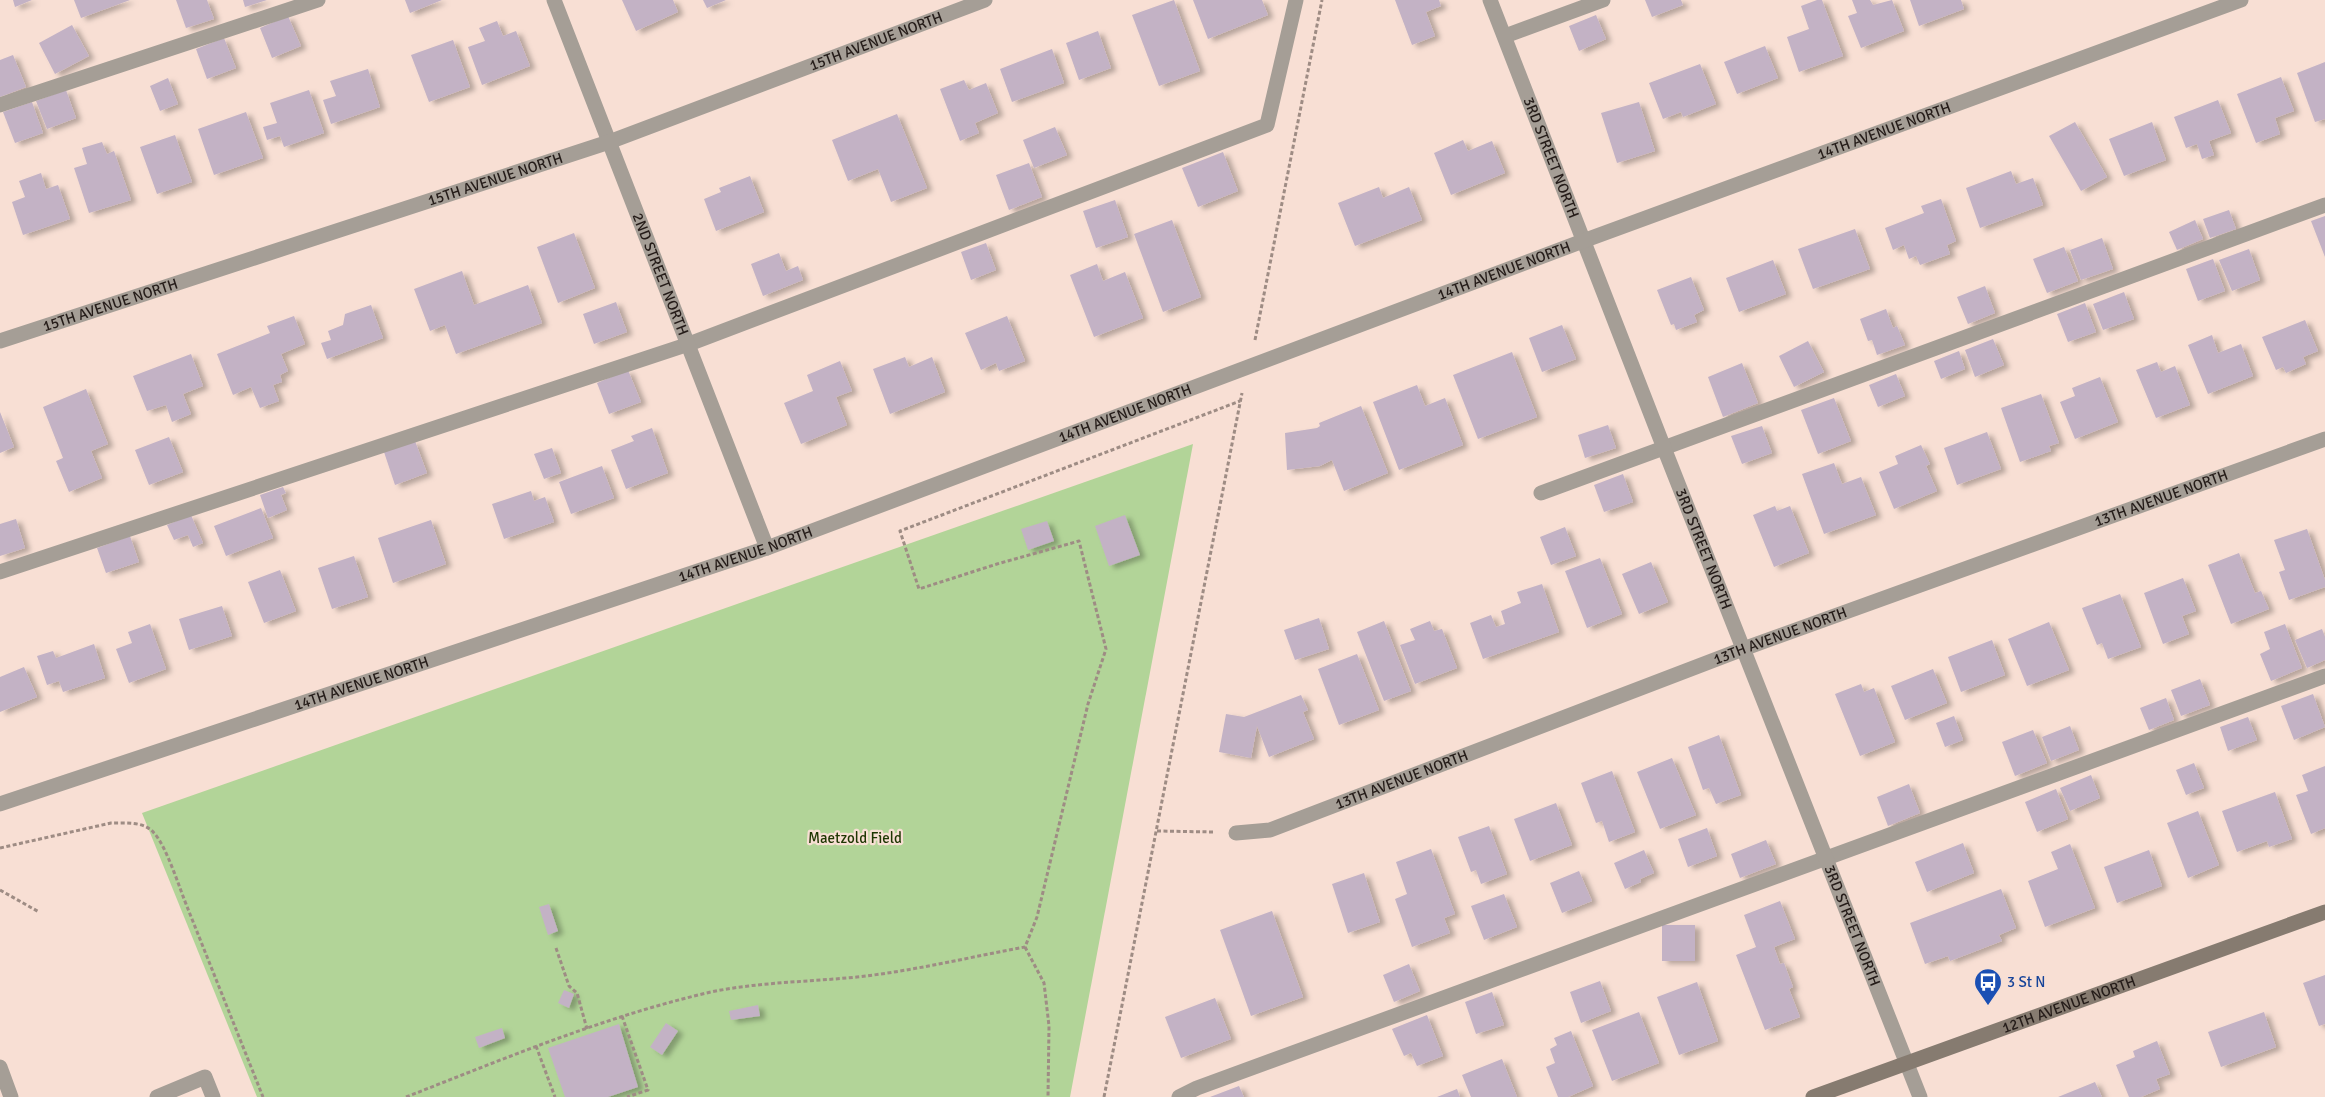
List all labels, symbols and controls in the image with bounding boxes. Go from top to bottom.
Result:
street label: 15TH AVENUE NORTH [807,8,945,75]
street label: 3RD STREET NORTH [1520,94,1583,221]
street label: 14TH AVENUE NORTH [1815,98,1953,163]
street label: 15TH AVENUE NORTH [425,149,565,210]
street label: 2ND STREET NORTH [629,210,692,338]
street label: 14TH AVENUE NORTH [1435,237,1573,304]
street label: 15TH AVENUE NORTH [40,275,180,335]
street label: 14TH AVENUE NORTH [1056,380,1194,447]
street label: 13TH AVENUE NORTH [2092,466,2230,531]
street label: 3RD STREET NORTH [1672,486,1736,612]
street label: 14TH AVENUE NORTH [676,523,815,586]
street label: 13TH AVENUE NORTH [1711,603,1849,669]
street label: 14TH AVENUE NORTH [292,653,431,714]
street label: 13TH AVENUE NORTH [1332,746,1471,813]
park label: Maetzold Field [808,829,902,847]
street label: 3RD STREET NORTH [1820,862,1884,989]
bus stop icon: 3 St N [1973,967,2003,1006]
street label: 12TH AVENUE NORTH [1999,972,2138,1037]
place label: 3 St N [2007,973,2045,991]

